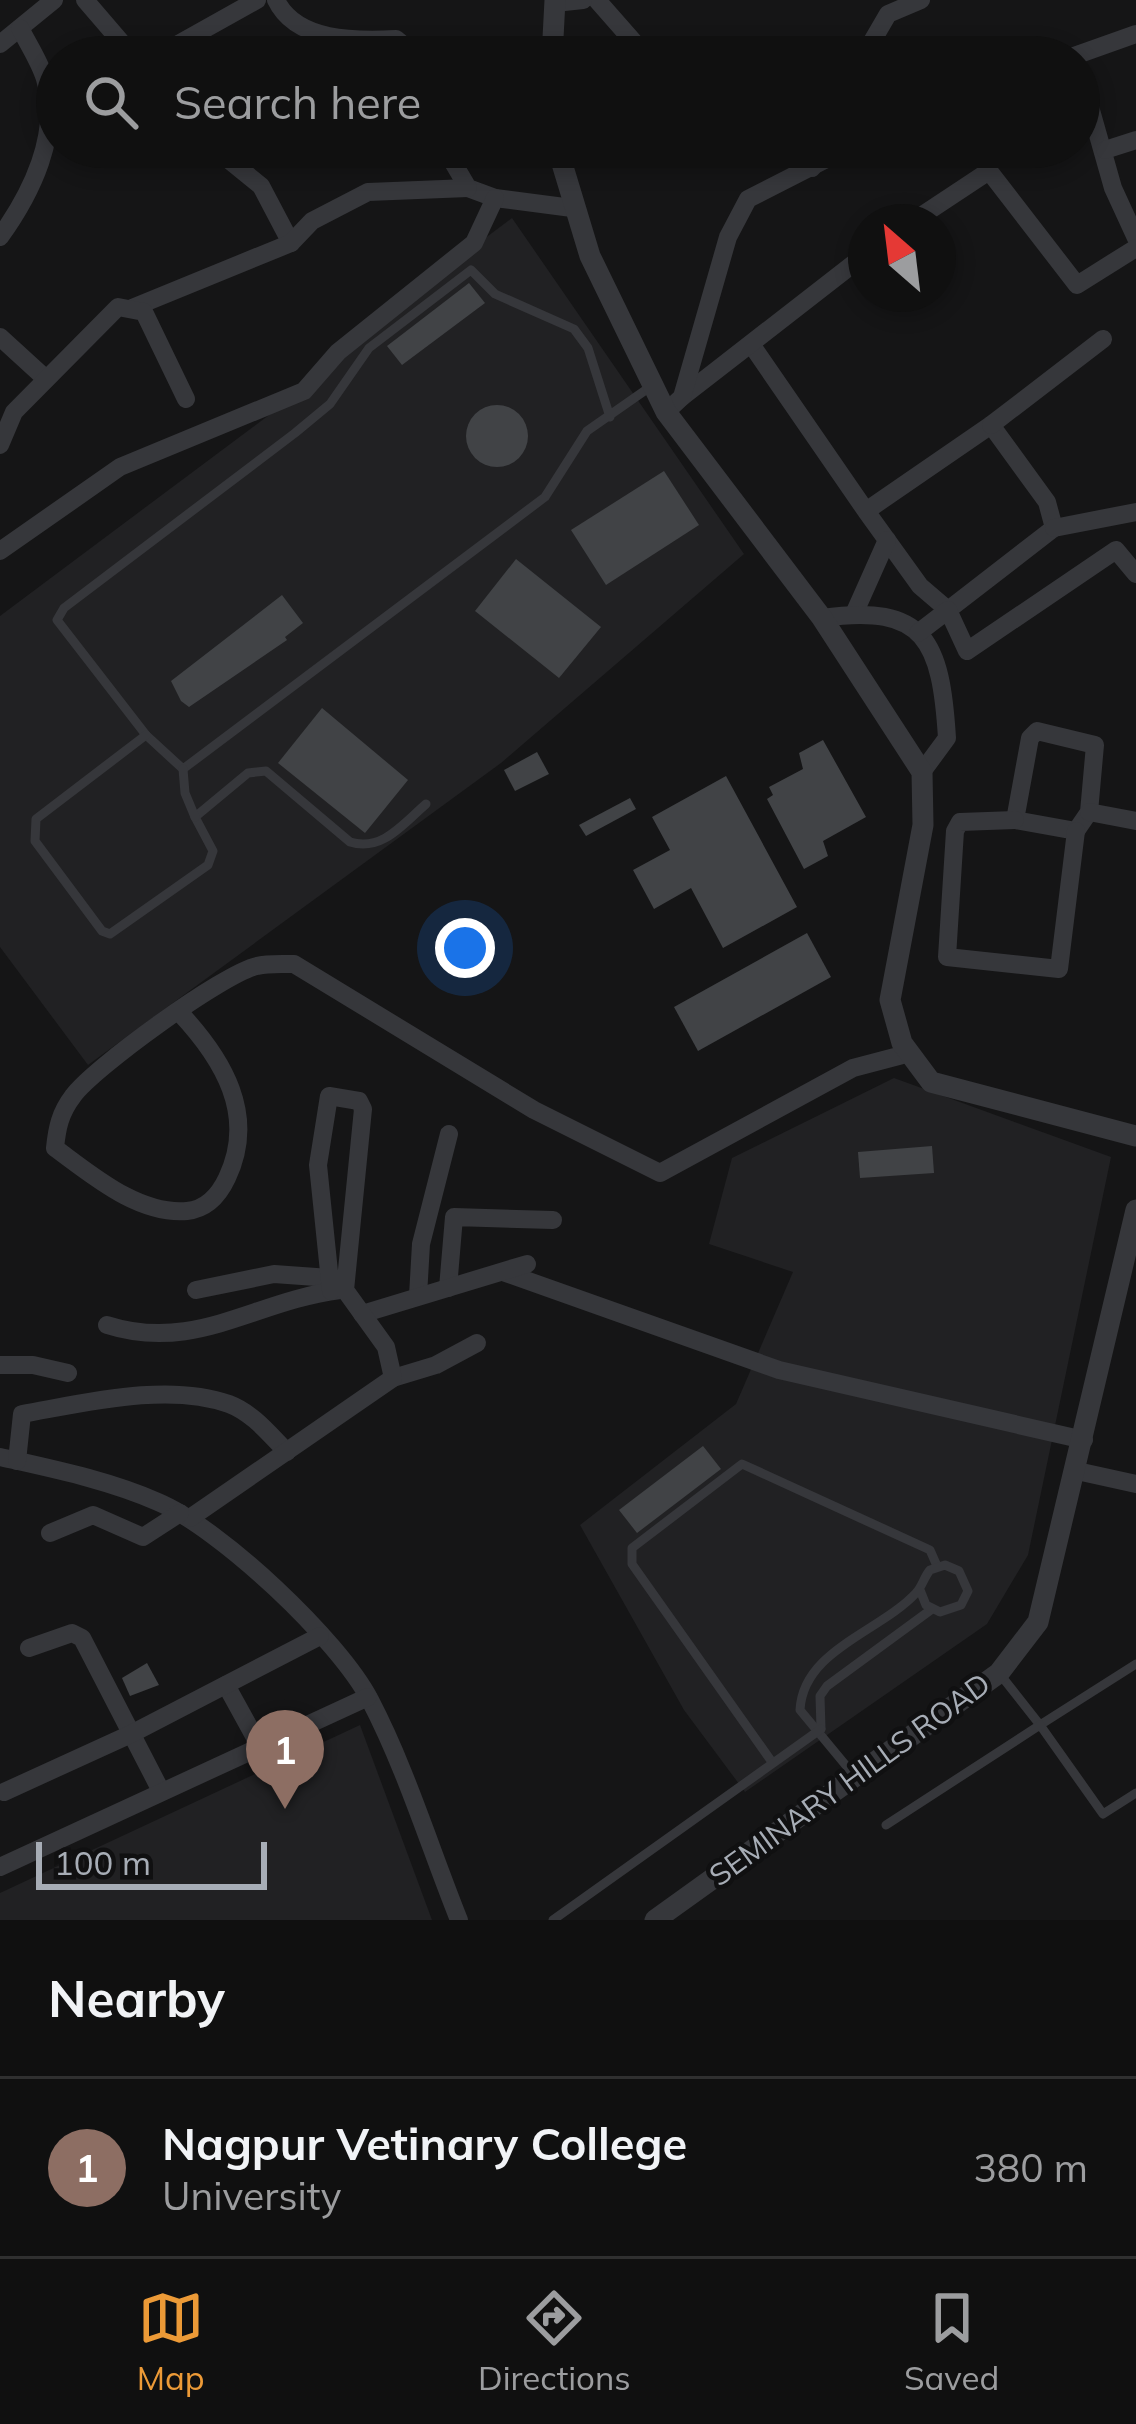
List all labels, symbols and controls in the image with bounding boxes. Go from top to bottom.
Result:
search box [36,36,1100,168]
icon: search [78,69,144,135]
text: Search here [174,74,421,130]
north arrow [848,204,956,312]
your location [435,918,495,978]
street label: SEMINARY HILLS ROAD [701,1664,997,1894]
pin: 1 [246,1710,324,1809]
scale bar [36,1836,267,1889]
text: 100 m [54,1842,151,1883]
text: Nearby [48,1966,225,2030]
text: Nagpur Vetinary College [162,2115,687,2171]
text: 1 [75,2143,99,2192]
text: 380 m [973,2143,1088,2192]
text: University [162,2171,341,2220]
tab: Map [137,2285,205,2398]
tab: Directions [478,2285,631,2398]
tab: Saved [904,2285,999,2398]

